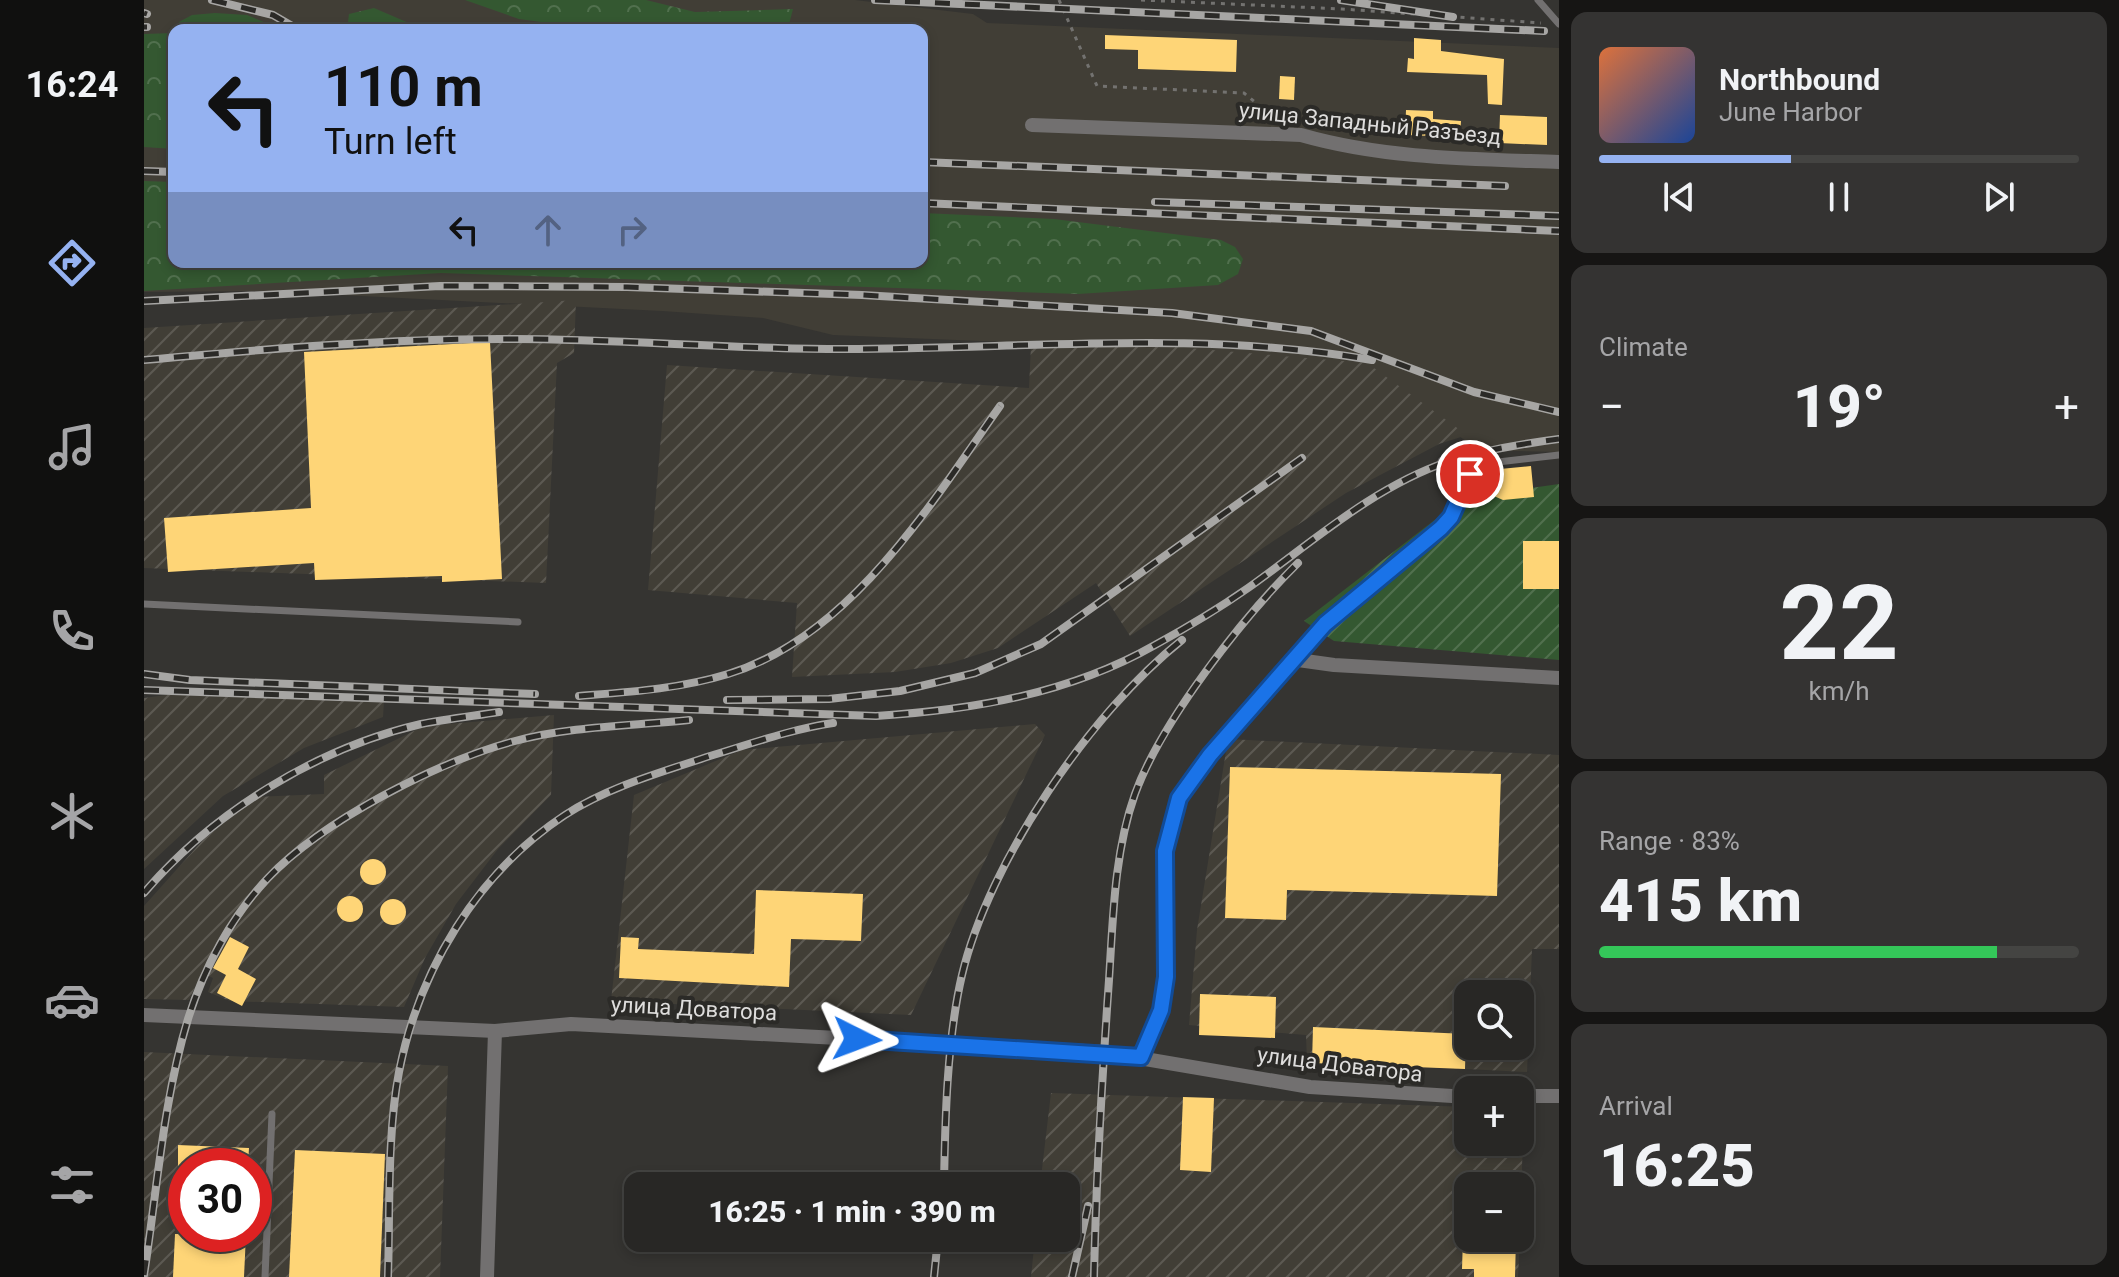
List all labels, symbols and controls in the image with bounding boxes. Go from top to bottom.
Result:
text: 110 m [324,54,483,120]
icon: left [192,56,296,160]
text: Northbound [1719,62,1880,97]
text: 16:24 [26,64,118,106]
street label: улица Западный Разъезд [1238,97,1502,150]
text: June Harbor [1719,97,1862,127]
text: Turn left [324,121,457,163]
icon: previous [1657,175,1701,219]
icon: pause [1817,175,1861,219]
icon: next [1977,175,2021,219]
icon: left [442,208,486,252]
icon: ahead [526,208,570,252]
icon: right [610,208,654,252]
icon: directions [44,235,100,291]
text: Climate [1599,332,1688,362]
text: 19° [1793,371,1886,442]
text: − [1599,381,1624,433]
text: + [2054,381,2079,433]
icon: music [44,419,100,475]
pin [1436,440,1504,508]
icon: arrive [1448,452,1492,496]
text: 22 [1779,563,1899,684]
icon: phone [44,603,100,659]
text: km/h [1808,676,1870,706]
icon: climate [44,788,100,844]
text: Range · 83% [1599,826,1740,856]
text: 415 km [1599,865,1802,936]
icon: car [44,972,100,1028]
map controls [1454,980,1534,1252]
button: search [1454,980,1534,1060]
street label: улица Доватора [610,992,778,1025]
position arrow [815,997,899,1081]
street label: улица Доватора [1256,1042,1424,1087]
button: + [1454,1076,1534,1156]
text: Arrival [1599,1091,1673,1121]
text: 16:25 [1599,1130,1755,1201]
speed limit sign: 30 [168,1148,272,1252]
icon: filters [44,1157,100,1213]
button: − [1454,1172,1534,1252]
text: 16:25 · 1 min · 390 m [708,1194,996,1229]

